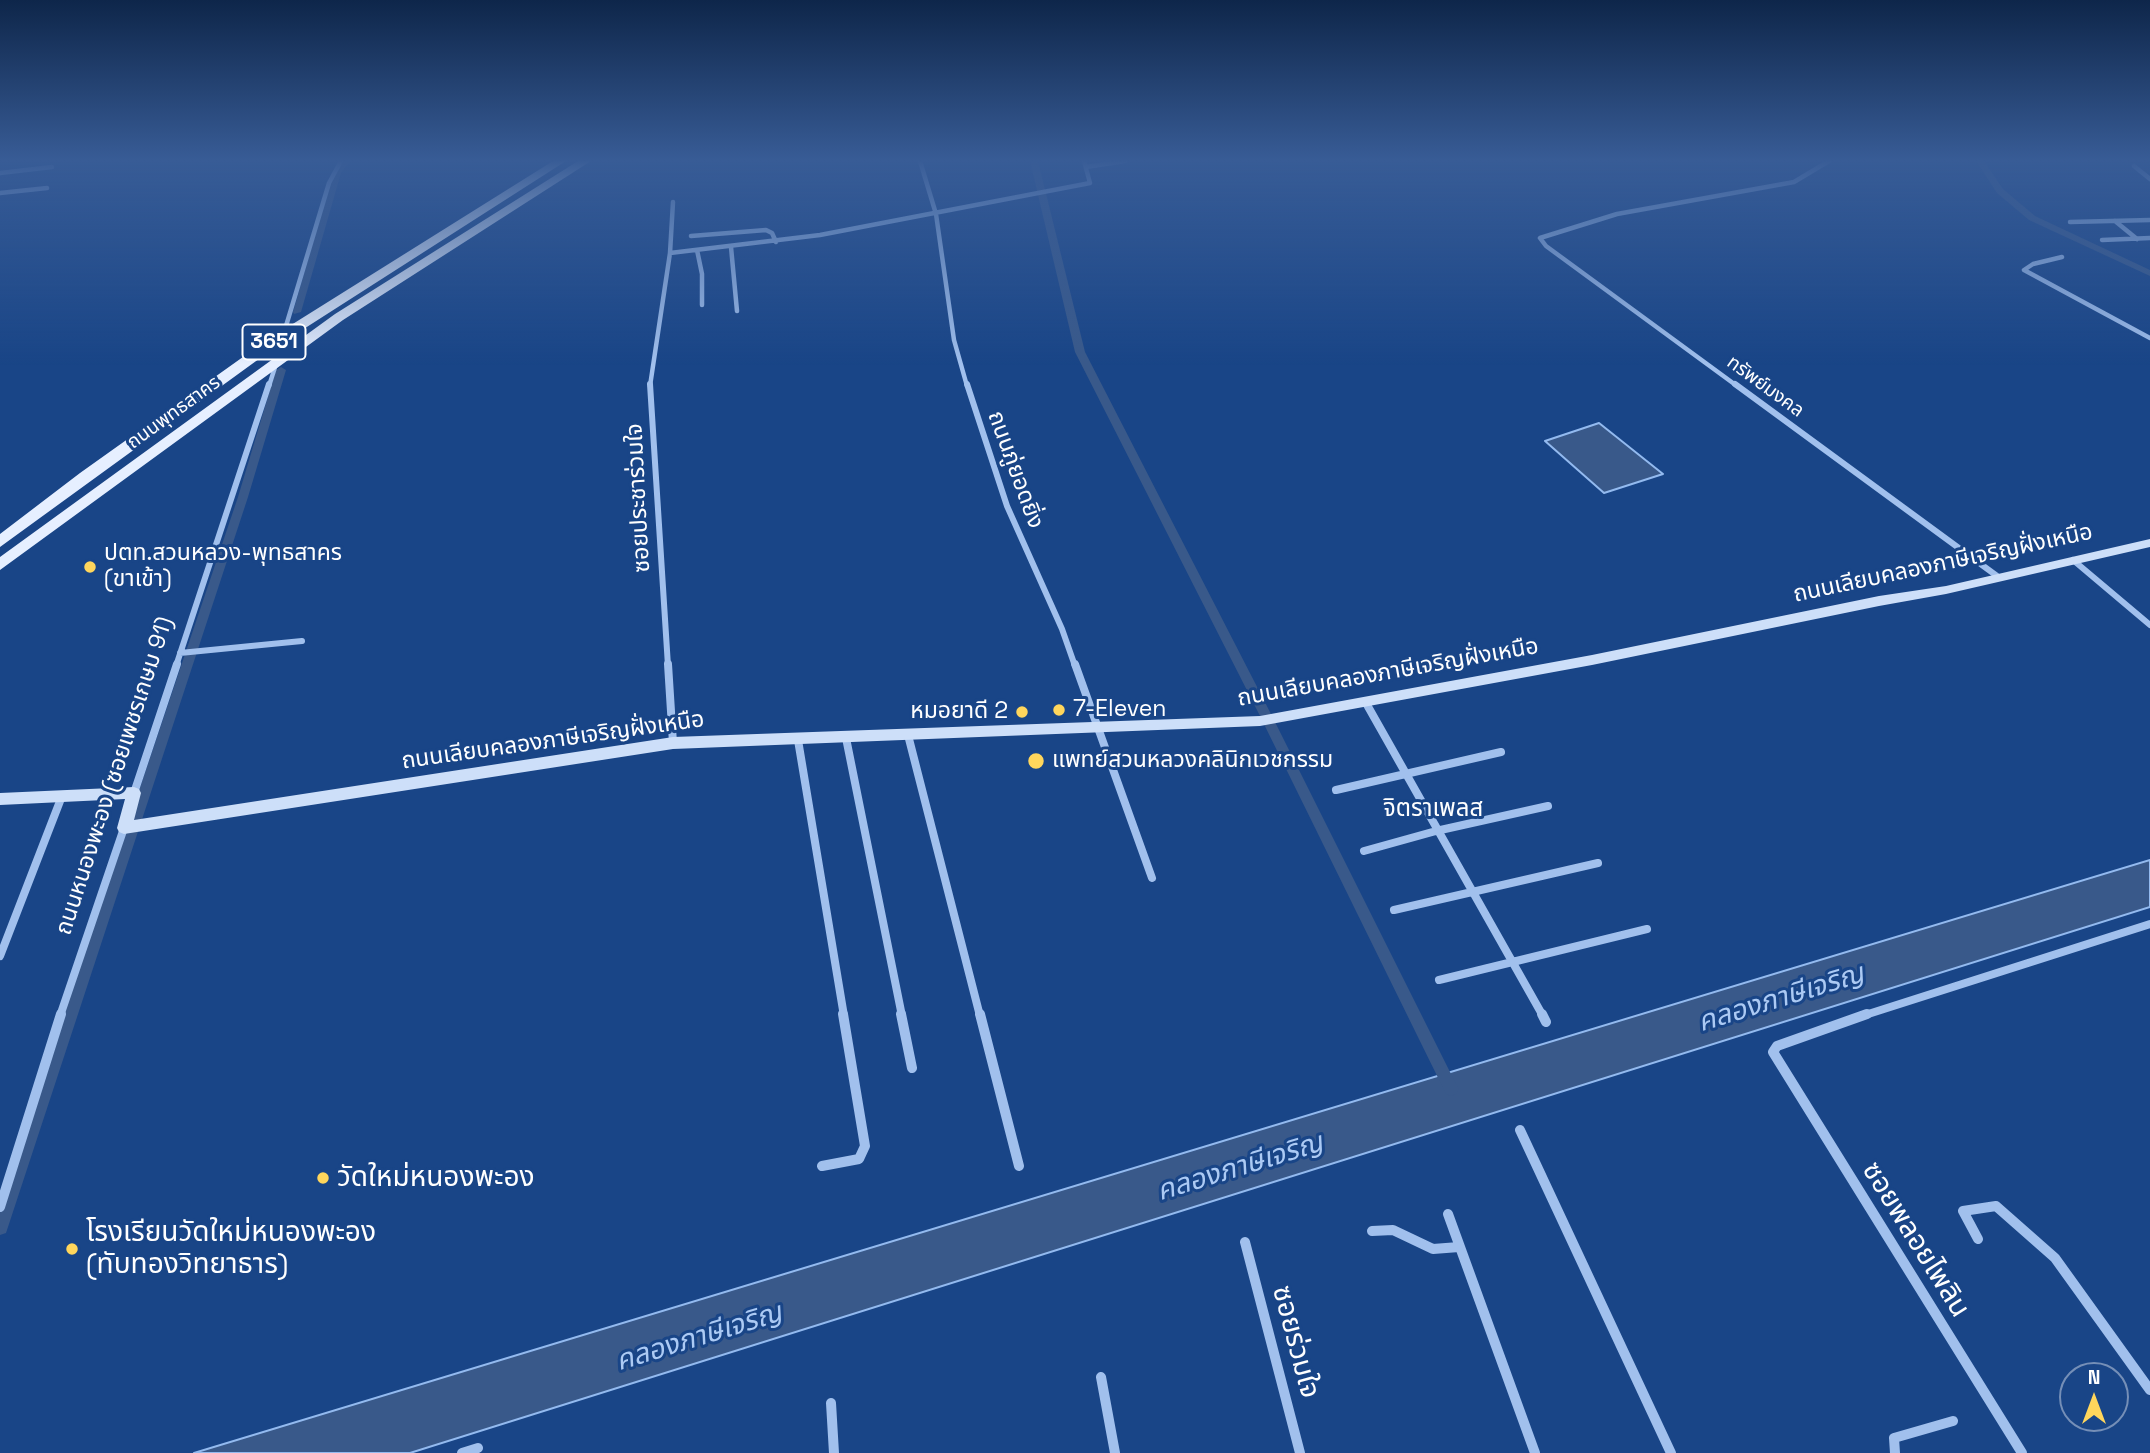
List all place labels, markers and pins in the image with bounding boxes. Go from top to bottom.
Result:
place label: ปตท.สวนหลวง-พุทธสาคร (ขาเข้า) [104,540,342,594]
marker: ปตท.สวนหลวง-พุทธสาคร (ขาเข้า) [82,559,98,575]
place label: 7-Eleven [1073,696,1166,724]
place label: หมอยาดี 2 [910,698,1008,726]
marker: 7-Eleven [1051,702,1067,718]
marker: หมอยาดี 2 [1014,704,1030,720]
place label: แพทย์สวนหลวงคลินิกเวชกรรม [1052,747,1333,775]
marker: แพทย์สวนหลวงคลินิกเวชกรรม [1026,751,1046,771]
place label: วัดใหม่หนองพะอง [337,1161,534,1195]
marker: วัดใหม่หนองพะอง [315,1170,331,1186]
place label: โรงเรียนวัดใหม่หนองพะอง (ทับทองวิทยาธาร) [86,1216,376,1282]
marker: โรงเรียนวัดใหม่หนองพะอง (ทับทองวิทยาธาร) [64,1241,80,1257]

